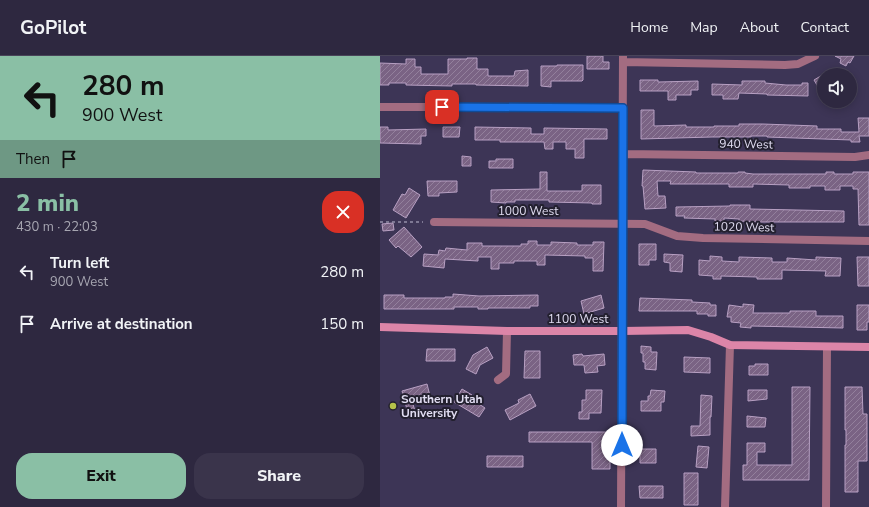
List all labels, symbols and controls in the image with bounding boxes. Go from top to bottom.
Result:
text: GoPilot [20,15,86,41]
text: Home [630,18,668,37]
text: Map [690,18,718,37]
text: About [740,18,779,37]
text: Contact [801,18,849,37]
text: 280 m [82,67,165,105]
map controls [817,68,857,108]
button: sound [817,68,857,108]
icon: left [16,72,68,124]
pin [425,90,459,124]
icon: arrive [431,96,453,118]
text: 900 West [82,103,162,127]
street label: 940 West [719,136,774,152]
icon: arrive [58,148,80,170]
text: Then [16,149,50,169]
text: 2 min [16,187,79,219]
button: close [322,191,364,233]
street label: 1000 West [498,203,559,219]
text: 430 m · 22:03 [16,218,98,236]
street label: 1020 West [714,218,775,236]
text: Turn left [50,253,109,273]
icon: left [16,261,38,283]
text: 280 m [320,262,364,282]
text: 900 West [50,273,108,291]
street label: 1100 West [548,311,609,327]
icon: arrive [16,313,38,335]
text: Arrive at destination [50,314,193,334]
text: 150 m [320,314,364,334]
place label: Southern Utah University [401,391,483,421]
marker: Southern Utah University [388,401,398,411]
position arrow [601,424,643,466]
button: Exit [16,453,186,499]
button: Share [194,453,364,499]

